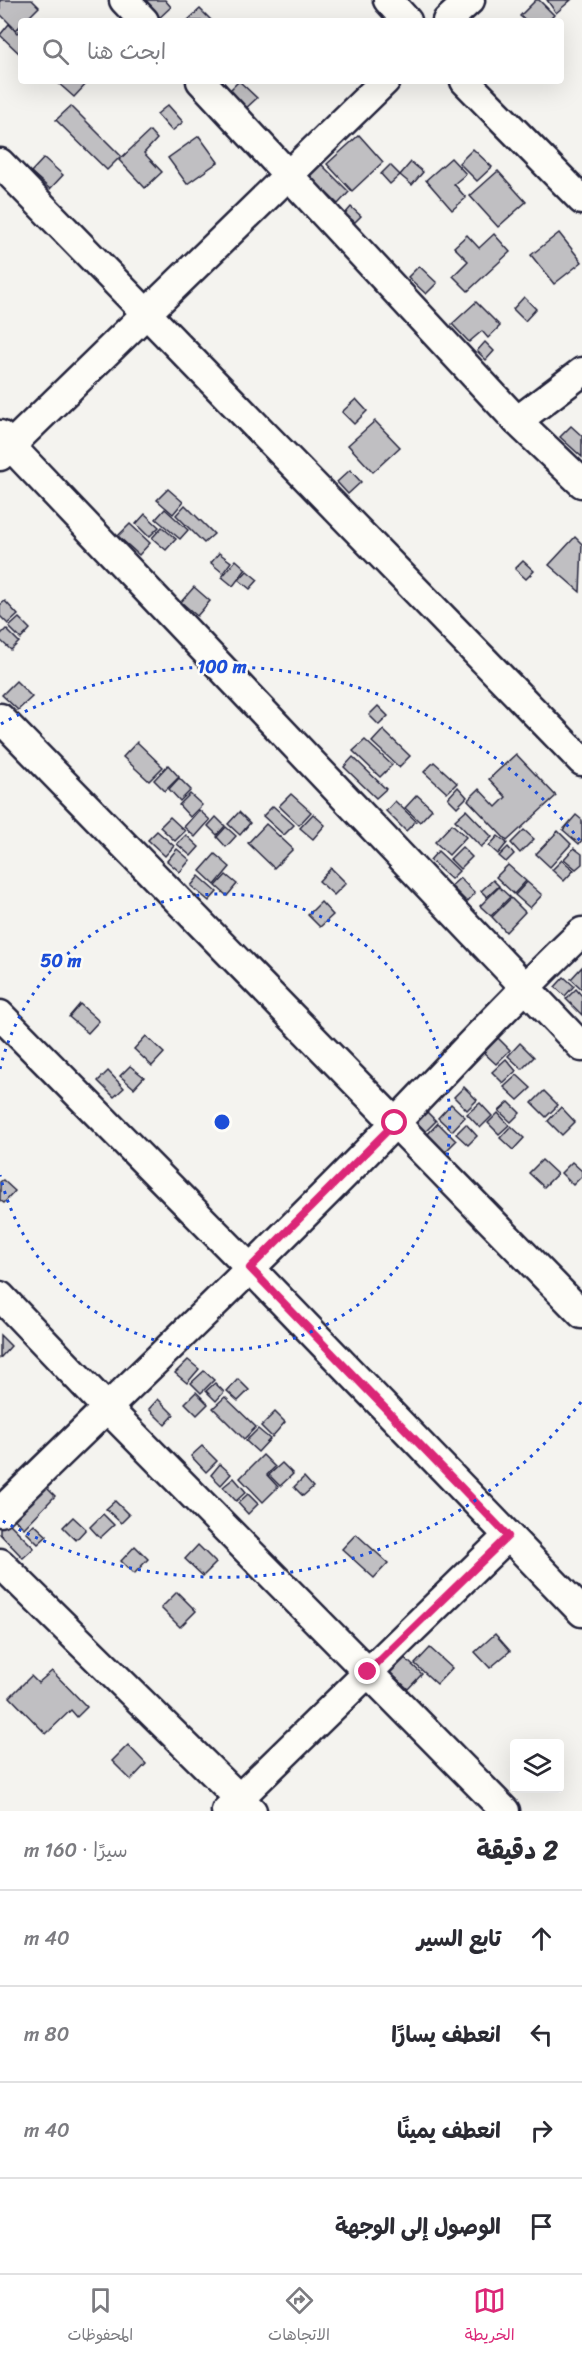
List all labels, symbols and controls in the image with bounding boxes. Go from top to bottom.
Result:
search box [18,18,564,84]
text: ابحث هنا [87,32,166,71]
icon: search [39,35,72,68]
text: 100 m [198,651,247,683]
text: 50 m [41,945,82,977]
route start [381,1109,407,1135]
centre of rings [212,1112,232,1132]
route end [354,1658,380,1684]
map controls [510,1739,564,1793]
button: layers [510,1739,564,1793]
text: 2 دقيقة [476,1827,558,1873]
text: سيرًا · 160 m [24,1833,128,1868]
text: تابع السير [417,1919,501,1958]
text: 40 m [24,1921,70,1956]
icon: ahead [525,1922,558,1955]
text: انعطف يسارًا [391,2015,501,2054]
text: 80 m [24,2017,69,2052]
icon: left [525,2018,558,2051]
text: انعطف يمينًا [397,2111,501,2150]
text: 40 m [24,2113,70,2148]
icon: right [525,2114,558,2147]
text: الوصول إلى الوجهة [335,2207,501,2246]
icon: arrive [525,2210,558,2243]
tab: المحفوظات [67,2284,133,2349]
tab: الاتجاهات [268,2284,330,2349]
tab: الخريطة [465,2284,515,2349]

